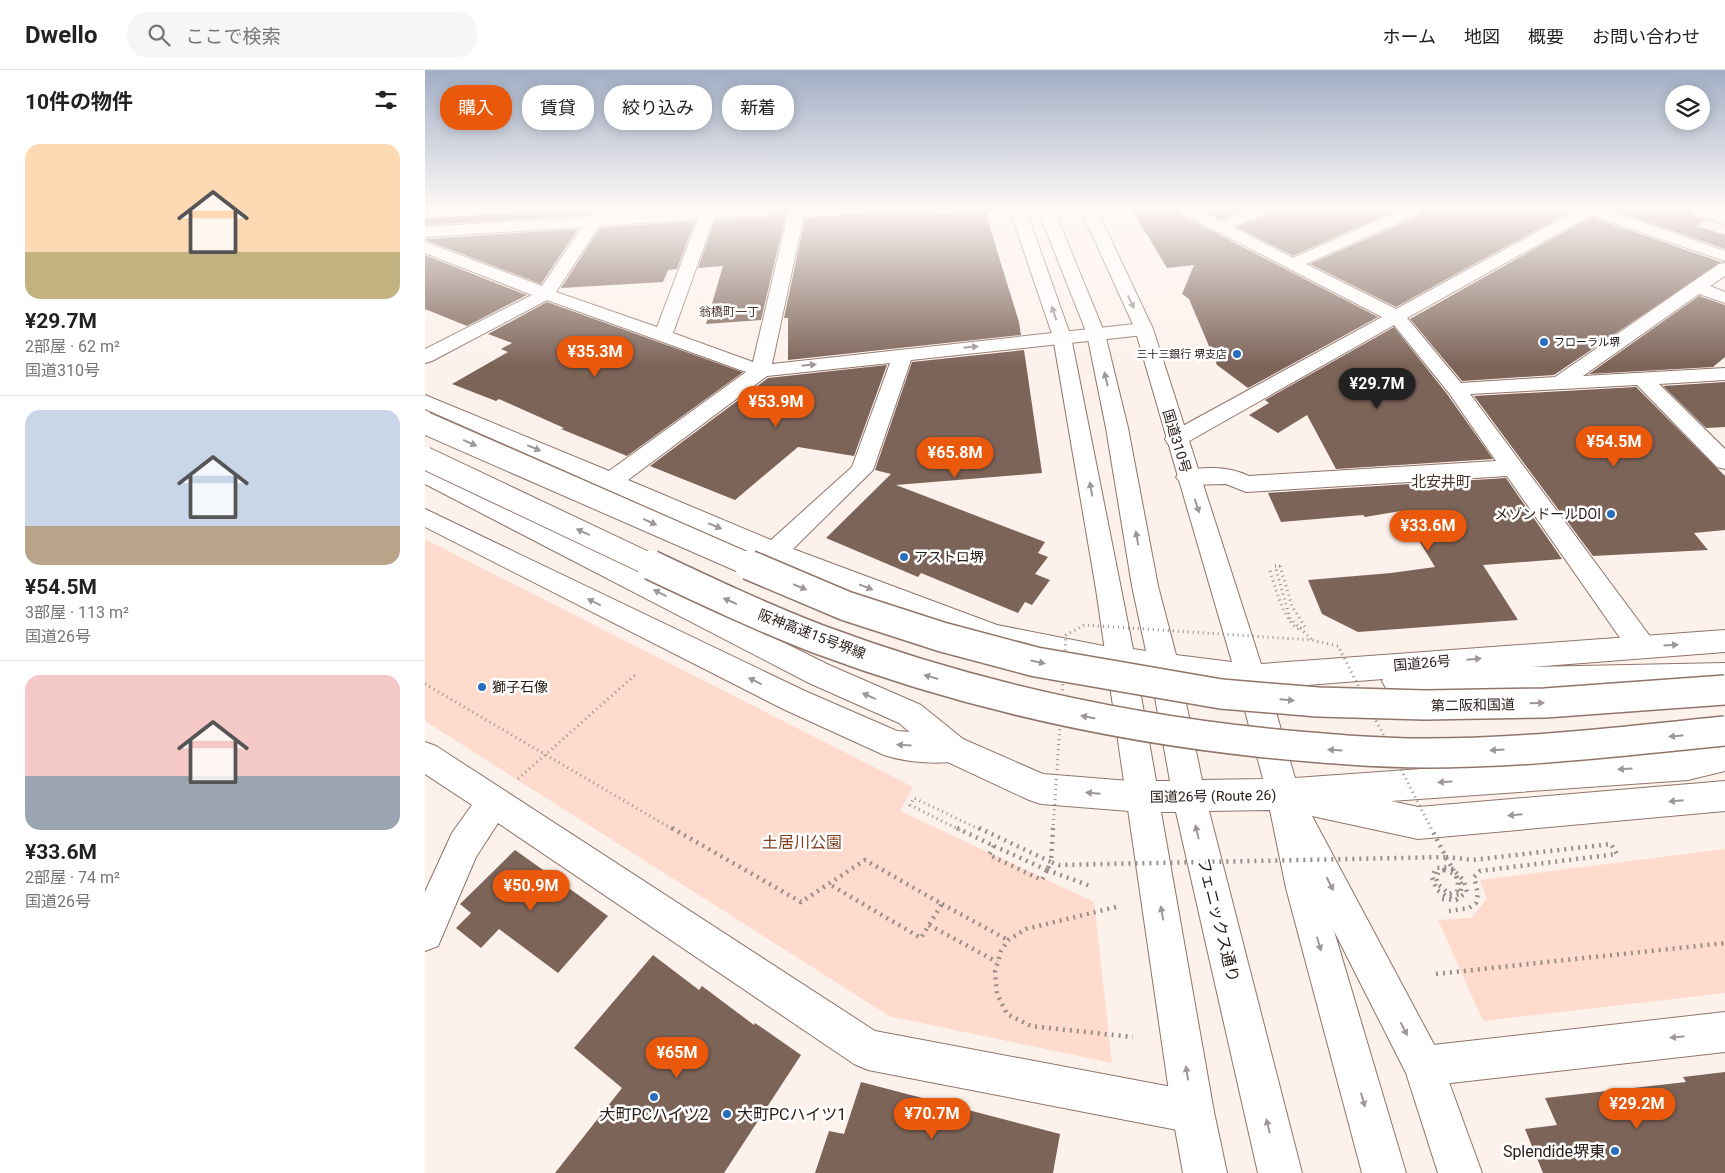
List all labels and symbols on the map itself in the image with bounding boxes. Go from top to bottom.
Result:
one-way arrow [1128,295,1136,309]
district label: 翁橋町一丁 [699,305,759,319]
one-way arrow [1050,306,1057,321]
pin: ¥35.3M [554,336,636,378]
marker: フローラル堺 [1538,336,1550,348]
place label: フローラル堺 [1554,336,1620,349]
one-way arrow [963,343,979,351]
place label: 三十三銀行 堺支店 [1136,348,1227,361]
marker: 三十三銀行 堺支店 [1231,348,1243,360]
one-way arrow [801,361,817,369]
pin: ¥29.7M [1336,368,1418,410]
one-way arrow [1102,371,1110,386]
pin: ¥53.9M [735,386,817,428]
street label: 国道310号 [1160,407,1194,475]
pin: ¥54.5M [1573,426,1655,468]
pin: ¥65.8M [914,436,996,479]
one-way arrow [463,439,477,447]
one-way arrow [527,444,541,452]
district label: 北安井町 [1411,473,1471,491]
one-way arrow [1086,481,1094,497]
one-way arrow [1194,499,1201,514]
place label: メゾンドールDOI [1494,506,1601,522]
marker: メゾンドールDOI [1605,508,1617,520]
pin: ¥33.6M [1387,510,1469,552]
one-way arrow [643,519,657,527]
one-way arrow [708,523,722,531]
one-way arrow [575,528,590,537]
one-way arrow [1132,530,1140,546]
place label: アストロ堺 [914,549,984,565]
marker: アストロ堺 [898,551,910,563]
one-way arrow [793,583,807,591]
one-way arrow [859,583,874,591]
one-way arrow [653,589,667,597]
one-way arrow [587,597,601,605]
one-way arrow [723,597,737,605]
street label: 阪神高速15号堺線 [756,606,868,662]
one-way arrow [1663,640,1679,648]
street label: 国道26号 [1393,653,1451,673]
one-way arrow [1466,655,1482,663]
one-way arrow [1030,658,1045,666]
one-way arrow [923,672,938,680]
one-way arrow [748,677,762,685]
place label: 獅子石像 [492,679,548,695]
marker: 獅子石像 [476,681,488,693]
one-way arrow [862,691,876,699]
one-way arrow [1279,696,1295,704]
street label: 第二阪和国道 [1431,696,1515,714]
one-way arrow [1529,699,1545,707]
one-way arrow [1081,713,1096,721]
one-way arrow [1668,732,1684,740]
one-way arrow [896,741,912,749]
one-way arrow [1326,745,1342,753]
one-way arrow [1489,746,1505,754]
one-way arrow [1616,766,1632,774]
one-way arrow [1437,779,1453,787]
street label: 国道26号 (Route 26) [1150,787,1276,806]
one-way arrow [1085,789,1101,797]
one-way arrow [1668,797,1684,805]
one-way arrow [1506,811,1522,819]
one-way arrow [1193,824,1201,839]
park label: 土居川公園 [762,833,842,852]
street label: フェニックス通り [1194,856,1243,984]
pin: ¥50.9M [490,870,572,912]
one-way arrow [1326,877,1334,891]
one-way arrow [1157,904,1165,920]
one-way arrow [1315,936,1323,951]
one-way arrow [1400,1021,1408,1036]
one-way arrow [1668,1033,1684,1041]
pin: ¥65M [647,1036,707,1079]
one-way arrow [1183,1065,1191,1081]
pin: ¥29.2M [1596,1088,1678,1130]
marker: 大町PCハイツ2 [648,1091,660,1103]
one-way arrow [1360,1093,1368,1108]
pin: ¥70.7M [891,1098,973,1140]
place label: 大町PCハイツ2 [599,1105,709,1124]
place label: 大町PCハイツ1 [737,1105,846,1124]
marker: 大町PCハイツ1 [721,1108,733,1120]
one-way arrow [1264,1118,1272,1133]
place label: Splendide堺東 [1503,1142,1605,1161]
marker: Splendide堺東 [1609,1145,1621,1157]

